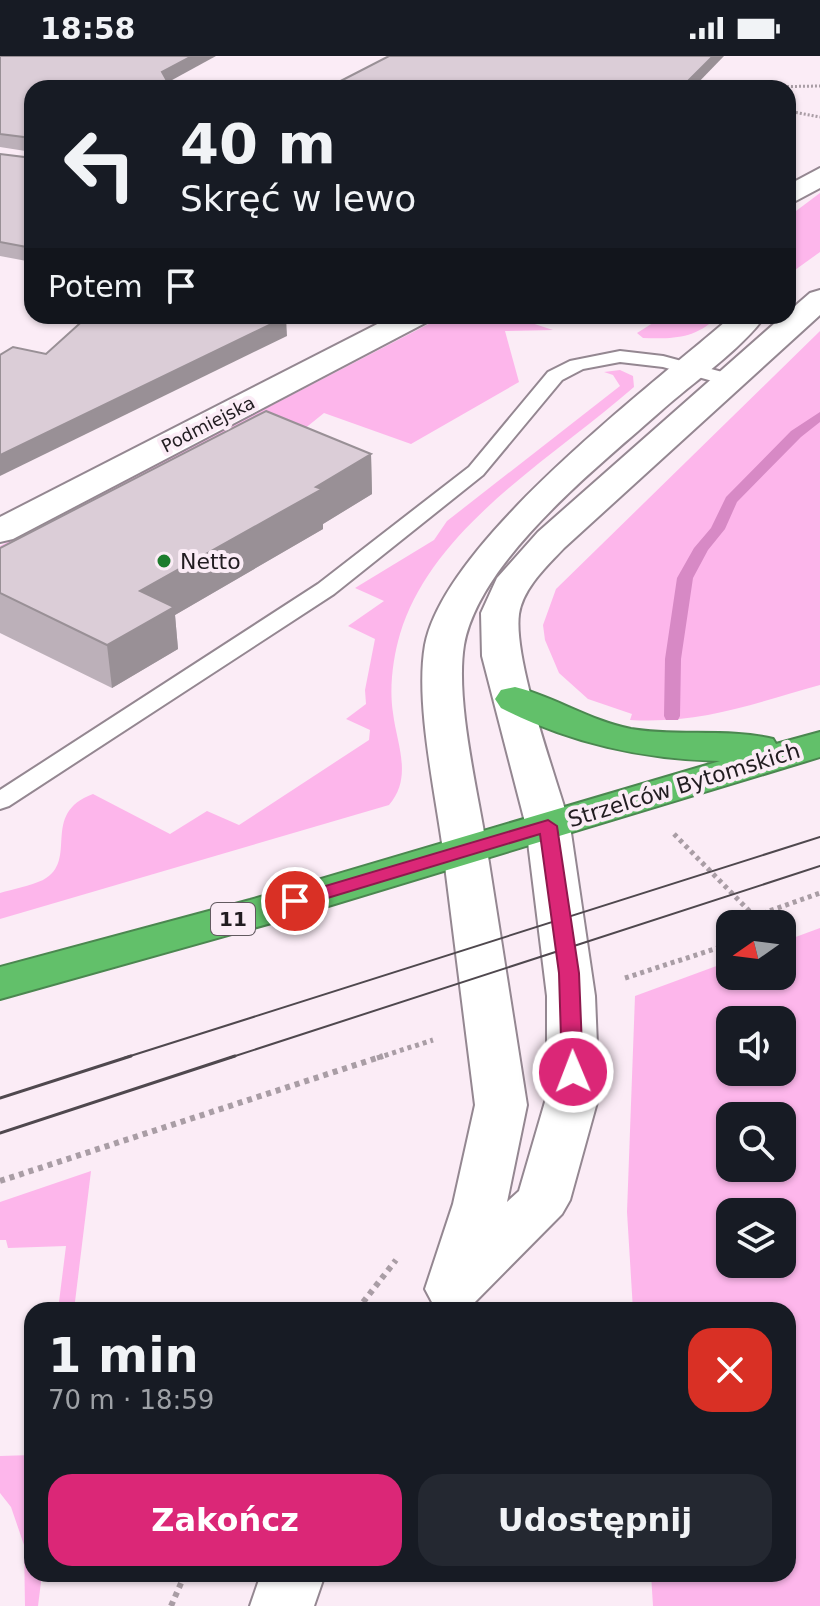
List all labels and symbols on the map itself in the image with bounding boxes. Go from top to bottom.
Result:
street label: Podmiejska [158,392,258,456]
place label: Netto [180,549,241,574]
marker: Netto [155,552,173,570]
street label: Strzelców Bytomskich [565,738,803,832]
pin [261,867,329,935]
road number: 11 [211,903,255,935]
north arrow [716,910,796,990]
position arrow [531,1030,615,1114]

